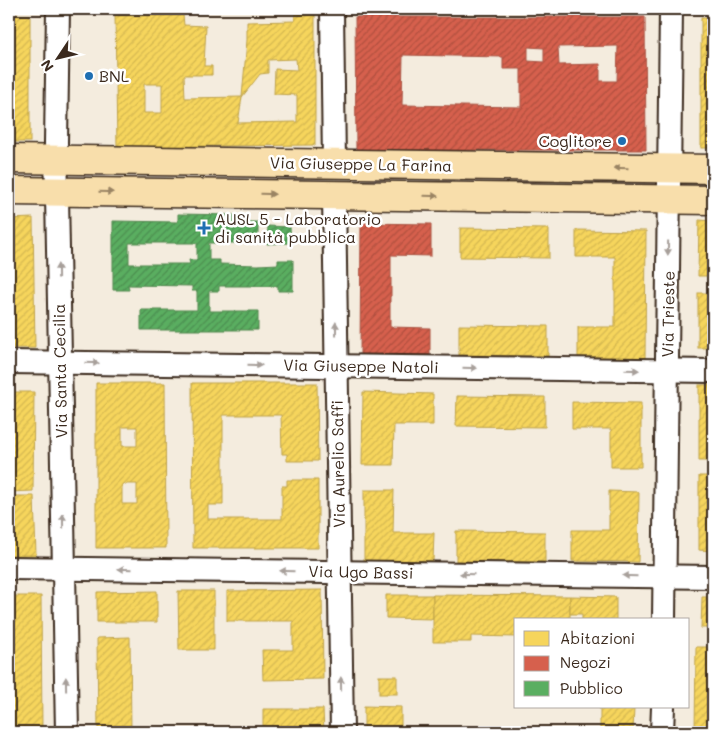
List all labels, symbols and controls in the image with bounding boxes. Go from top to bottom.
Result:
north arrow [32,32,82,82]
text: N [36,56,58,76]
place label: BNL [99,65,130,86]
marker: BNL [83,70,95,82]
place label: Coglitore [538,130,612,151]
marker: Coglitore [616,135,628,147]
street label: Via Giuseppe La Farina [270,151,452,176]
one-way arrow [612,163,628,171]
one-way arrow [98,188,114,196]
one-way arrow [260,190,276,198]
one-way arrow [423,192,439,200]
place label: AUSL 5 - Laboratorio di sanità pubblica [215,208,381,247]
marker: AUSL 5 - Laboratorio di sanità pubblica [197,221,211,235]
one-way arrow [664,240,672,256]
one-way arrow [54,263,62,279]
street label: Via Trieste [656,270,679,358]
street label: Via Santa Cecilia [48,303,71,439]
one-way arrow [332,320,340,336]
street label: Via Giuseppe Natoli [283,354,439,377]
one-way arrow [85,359,101,367]
one-way arrow [247,361,263,369]
one-way arrow [462,364,478,372]
one-way arrow [625,366,641,374]
street label: Via Aurelio Saffi [326,400,349,528]
one-way arrow [59,513,67,529]
street label: Via Ugo Bassi [308,560,414,583]
one-way arrow [116,565,132,573]
one-way arrow [279,567,295,575]
one-way arrow [459,569,475,577]
one-way arrow [621,571,637,579]
legend [514,618,690,708]
text: Abitazioni [560,628,635,648]
text: Negozi [560,652,611,672]
one-way arrow [62,675,70,691]
one-way arrow [337,675,345,691]
text: Pubblico [560,678,623,698]

